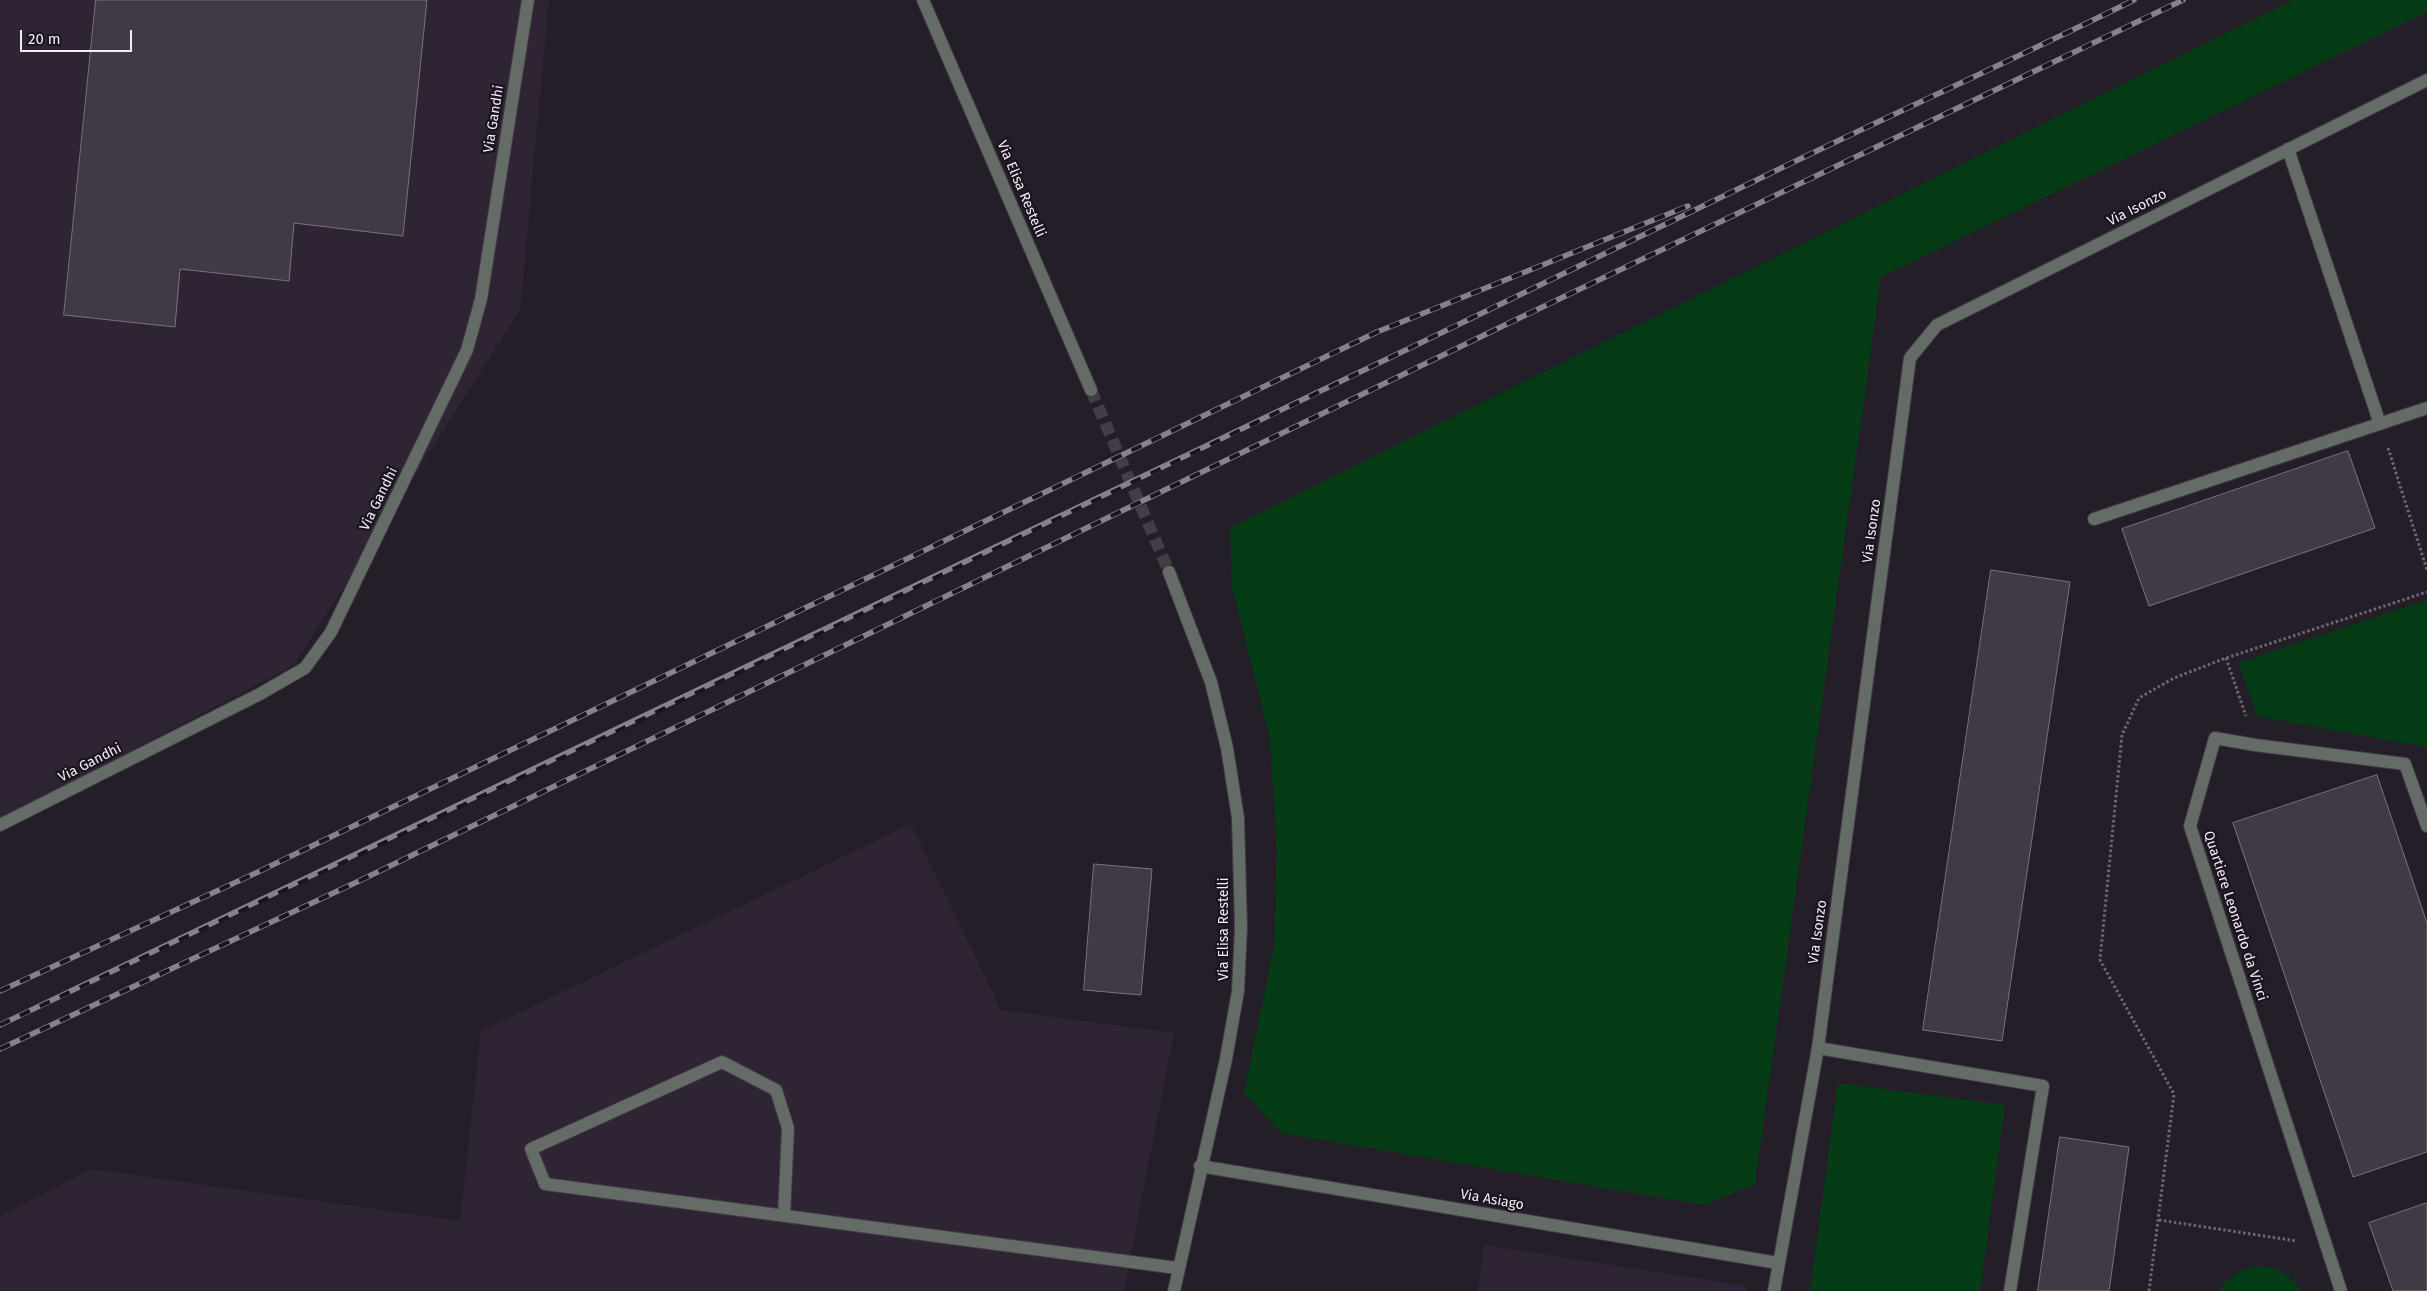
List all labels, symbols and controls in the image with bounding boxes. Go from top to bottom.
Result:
scale bar [22,20,135,52]
text: 20 m [28,30,61,48]
street label: Via Gandhi [480,84,508,154]
street label: Via Elisa Restelli [993,138,1049,240]
street label: Via Isonzo [2105,186,2169,230]
street label: Via Gandhi [356,465,402,533]
street label: Via Isonzo [1859,498,1885,564]
street label: Via Gandhi [56,740,124,786]
street label: Quartiere Leonardo da Vinci [2200,829,2270,1003]
street label: Via Elisa Restelli [1216,877,1232,981]
street label: Via Isonzo [1805,899,1831,965]
street label: Via Asiago [1459,1186,1525,1214]

